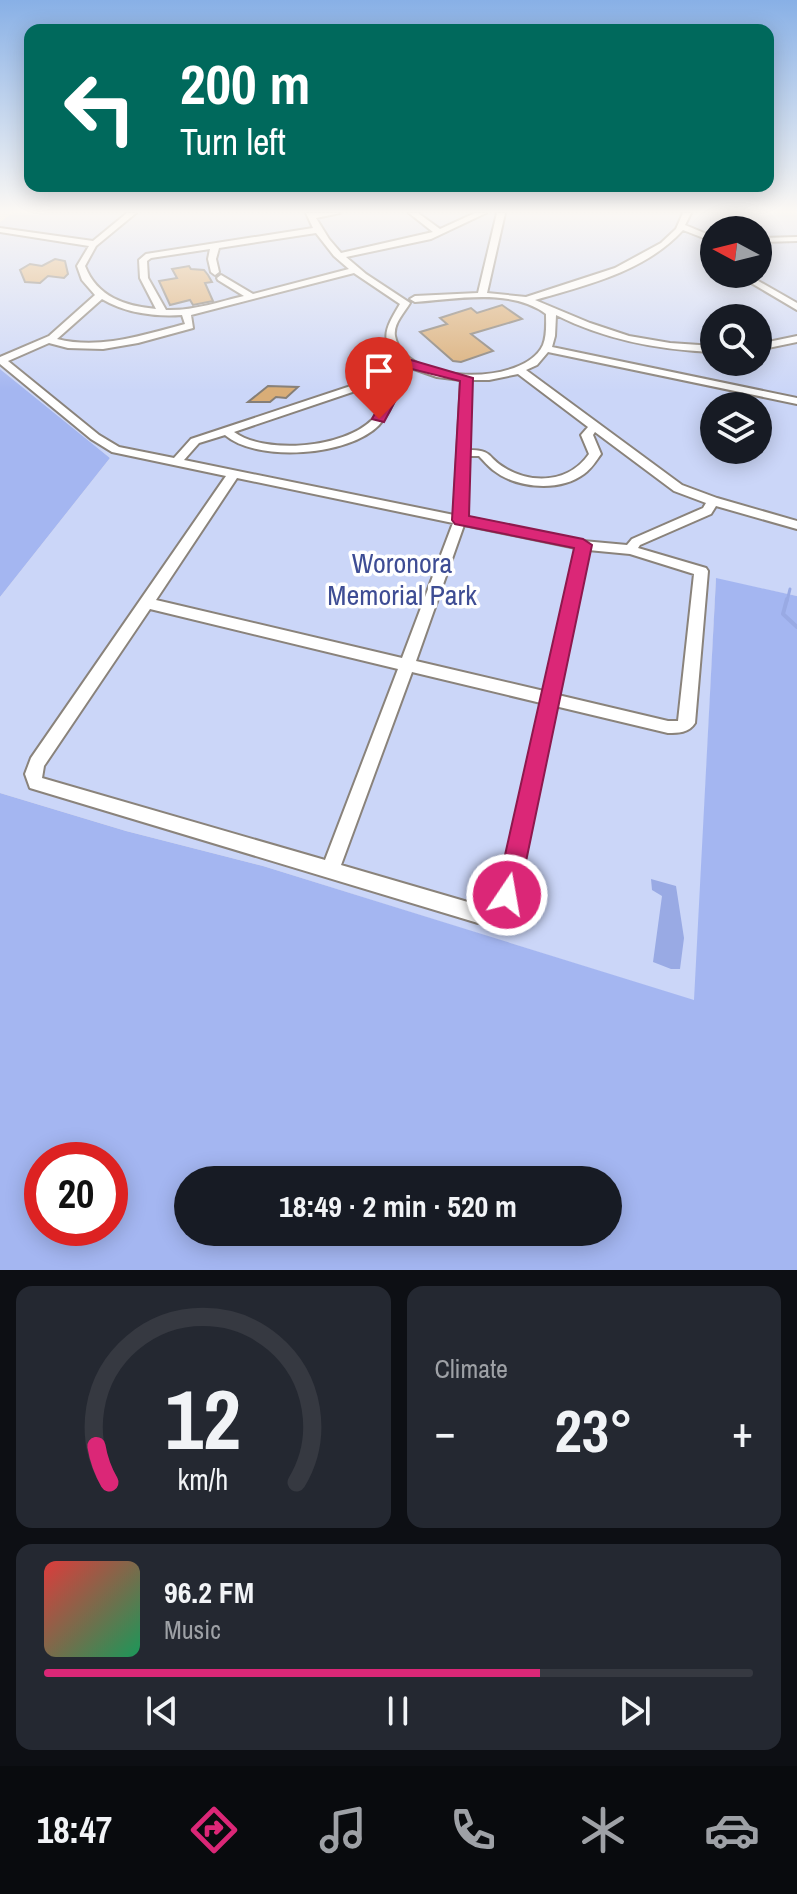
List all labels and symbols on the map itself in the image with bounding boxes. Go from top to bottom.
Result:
north arrow [700,216,772,288]
pin [345,337,413,419]
park label: Woronora Memorial Park [327,544,477,614]
position arrow [465,853,549,937]
speed limit sign: 20 [24,1142,128,1246]

